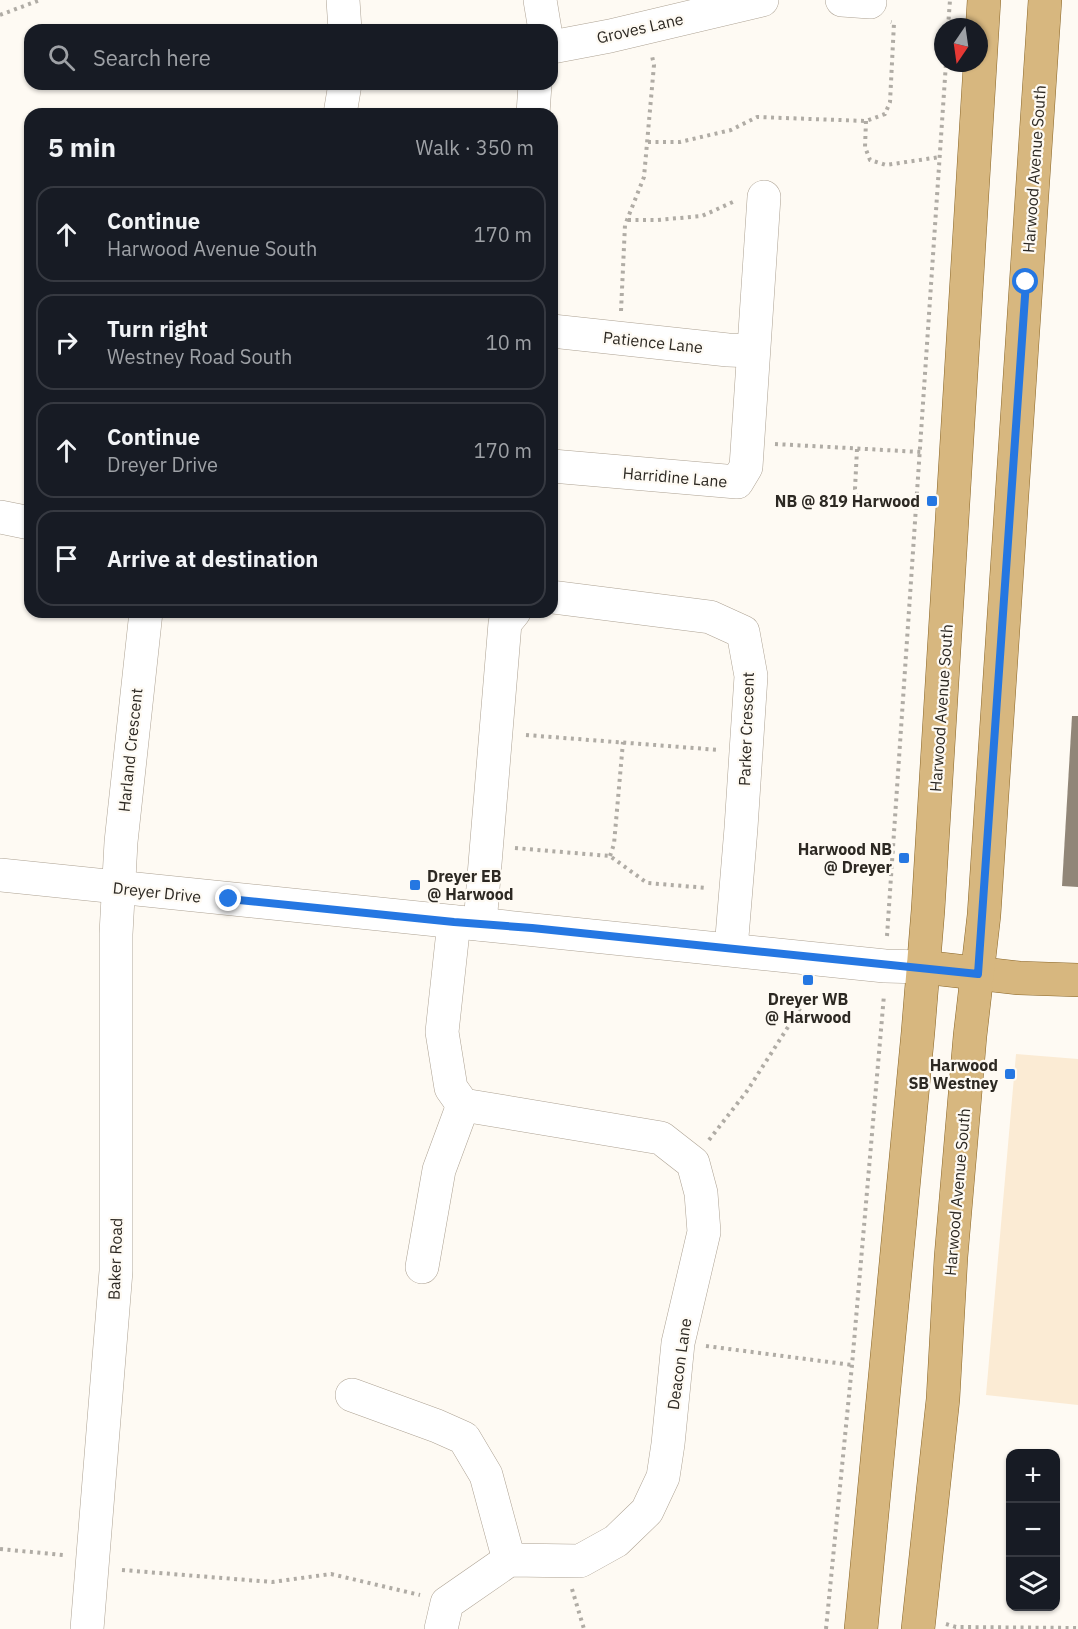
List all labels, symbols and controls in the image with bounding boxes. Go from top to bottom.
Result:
street label: Groves Lane [595,8,685,48]
north arrow [934,18,988,72]
search box [24,24,558,90]
icon: search [45,41,78,74]
text: Search here [93,43,211,72]
street label: Harwood Avenue South [1018,84,1050,254]
text: 5 min [48,130,116,164]
text: Walk · 350 m [416,134,534,161]
text: Continue [107,206,200,235]
icon: ahead [50,218,83,251]
text: 170 m [474,221,532,248]
text: Harwood Avenue South [107,235,317,262]
route start [1012,268,1038,294]
text: Turn right [107,314,208,343]
icon: right [50,326,83,359]
street label: Patience Lane [602,327,704,357]
text: 10 m [486,329,532,356]
text: Westney Road South [107,343,292,370]
text: Continue [107,422,200,451]
icon: ahead [50,434,83,467]
text: 170 m [474,437,532,464]
text: Dreyer Drive [107,451,218,478]
street label: Harridine Lane [622,462,728,492]
place label: NB @ 819 Harwood [775,491,920,511]
marker: NB @ 819 Harwood [925,494,939,508]
icon: arrive [50,542,83,575]
text: Arrive at destination [107,544,318,573]
street label: Harwood Avenue South [925,623,957,793]
street label: Parker Crescent [734,672,758,786]
street label: Harland Crescent [114,687,146,813]
place label: Harwood NB @ Dreyer [798,839,893,877]
marker: Harwood NB @ Dreyer [897,851,911,865]
place label: Dreyer EB @ Harwood [427,866,514,904]
street label: Dreyer Drive [112,877,202,907]
marker: Dreyer EB @ Harwood [408,878,422,892]
route end [215,885,241,911]
marker: Dreyer WB @ Harwood [801,973,815,987]
place label: Dreyer WB @ Harwood [765,989,851,1027]
place label: Harwood SB Westney [908,1055,998,1093]
marker: Harwood SB Westney [1003,1067,1017,1081]
street label: Harwood Avenue South [940,1107,974,1277]
street label: Baker Road [104,1217,126,1301]
street label: Deacon Lane [663,1317,695,1411]
map controls [1006,1449,1060,1611]
button: + [1006,1449,1060,1503]
button: − [1006,1503,1060,1557]
button: layers [1006,1557,1060,1611]

